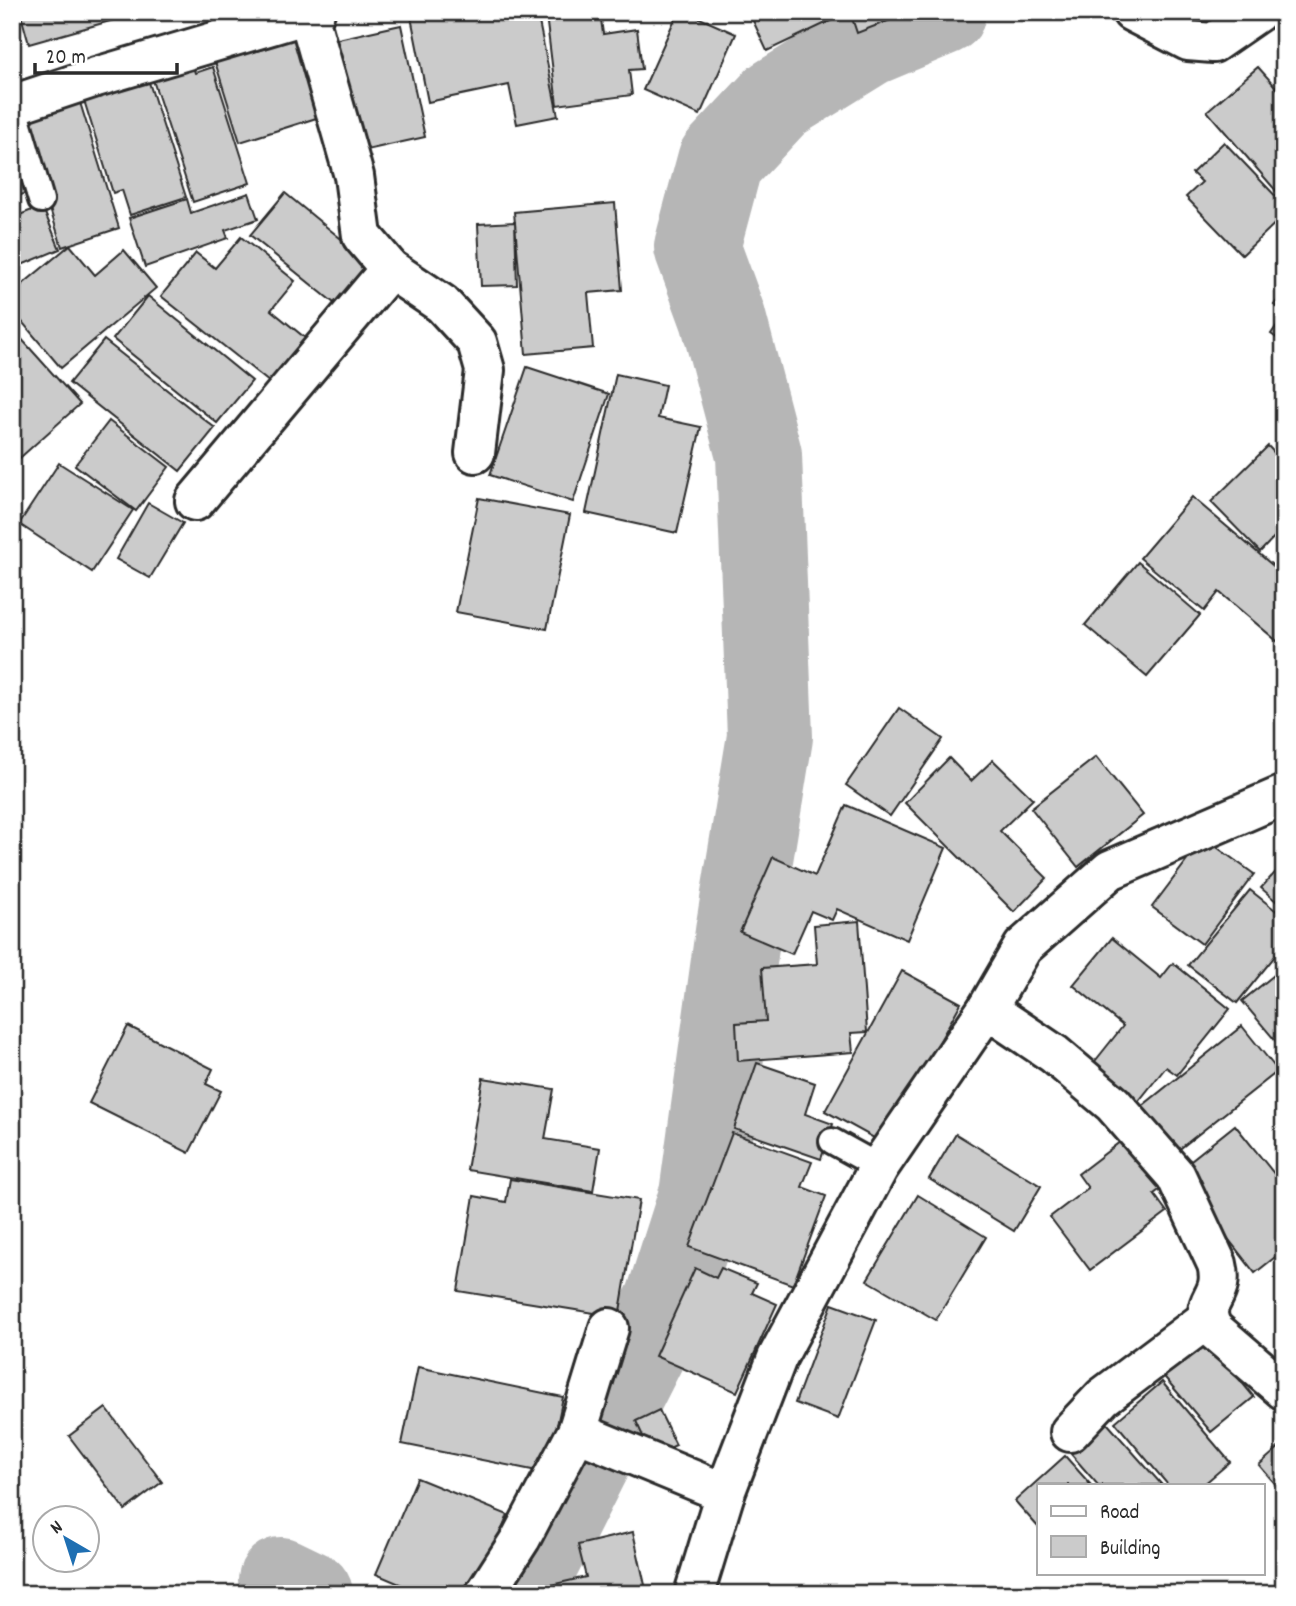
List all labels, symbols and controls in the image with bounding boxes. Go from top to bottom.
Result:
scale bar [35,32,177,76]
text: 20 m [46,44,86,74]
legend [1037,1484,1264,1574]
text: Road [1100,1499,1139,1529]
north arrow [32,1504,102,1574]
text: N [45,1515,70,1542]
text: Building [1100,1535,1160,1565]

